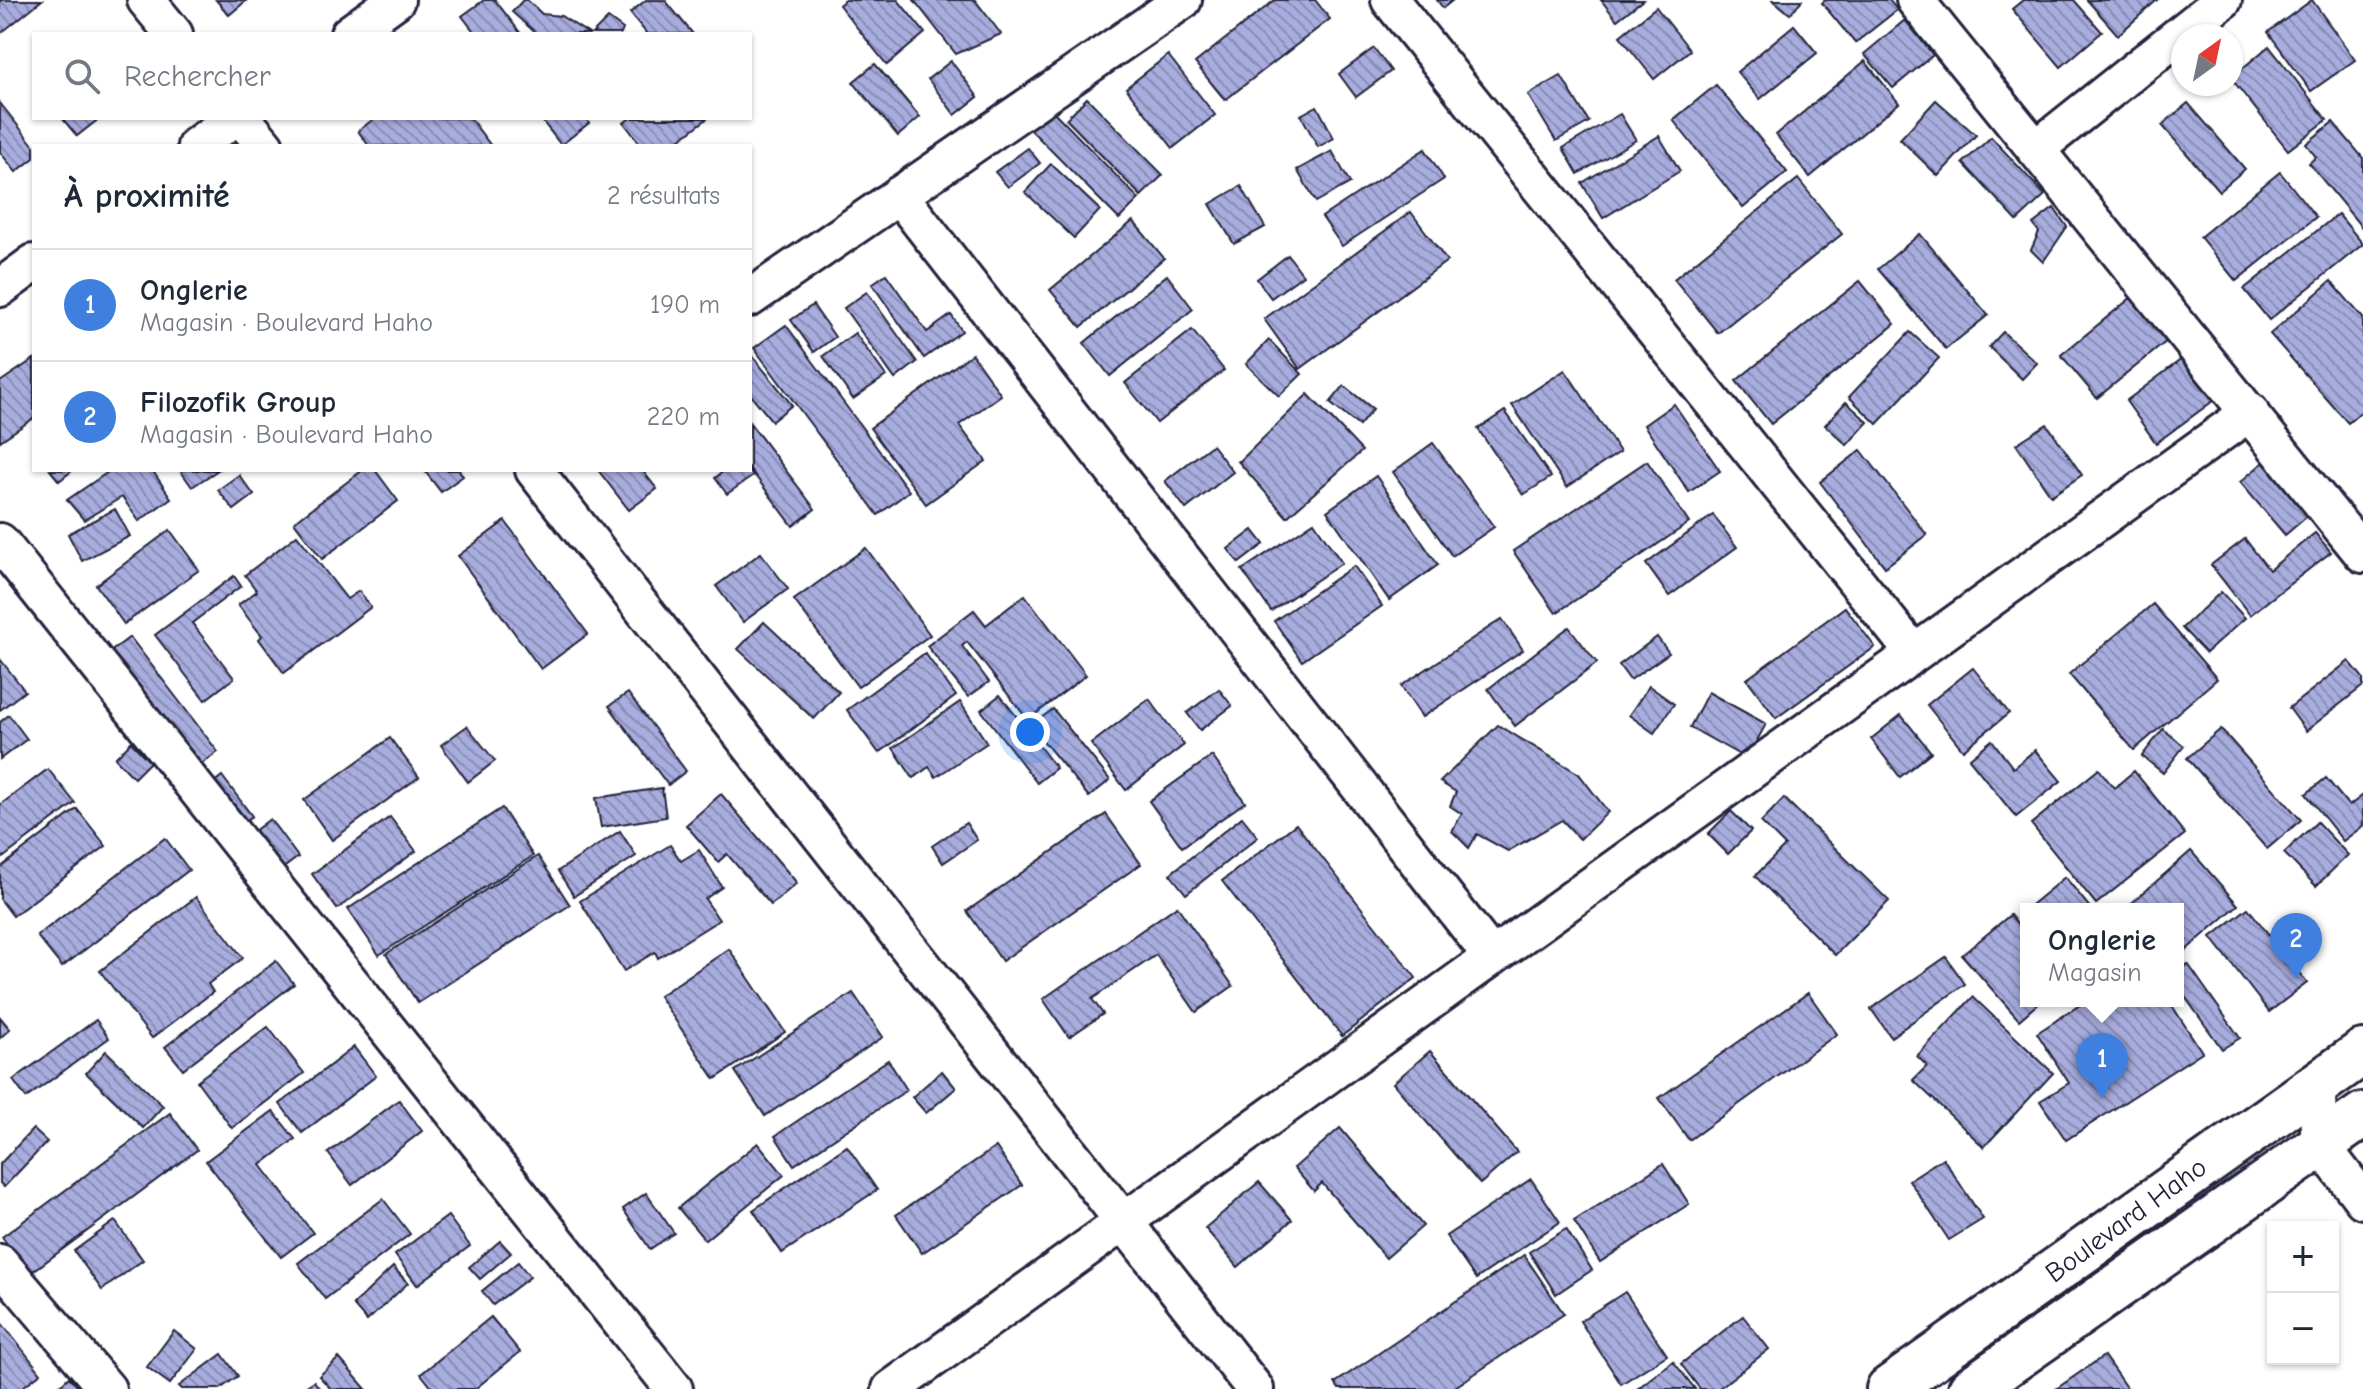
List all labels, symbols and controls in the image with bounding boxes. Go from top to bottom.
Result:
north arrow [2171,24,2243,96]
search box [32,32,752,120]
icon: search [60,54,104,98]
text: Rechercher [124,59,271,94]
text: À proximité [64,176,230,216]
text: 2 résultats [607,181,720,211]
text: Onglerie [140,273,248,308]
text: 1 [85,290,95,320]
text: 190 m [650,290,720,320]
text: Magasin · Boulevard Haho [140,308,433,338]
text: Filozofik Group [140,385,336,420]
text: 2 [84,402,96,432]
text: 220 m [647,402,720,432]
text: Magasin · Boulevard Haho [140,420,433,450]
your location [1010,712,1050,752]
popup [2020,903,2184,1007]
pin: 2 [2270,913,2322,979]
text: Onglerie [2048,923,2156,958]
text: Magasin [2048,958,2142,988]
pin: 1 [2076,1033,2128,1099]
street label: Boulevard Haho [2039,1151,2213,1289]
map controls [2267,1221,2339,1365]
button: + [2267,1221,2339,1293]
button: − [2267,1293,2339,1365]

